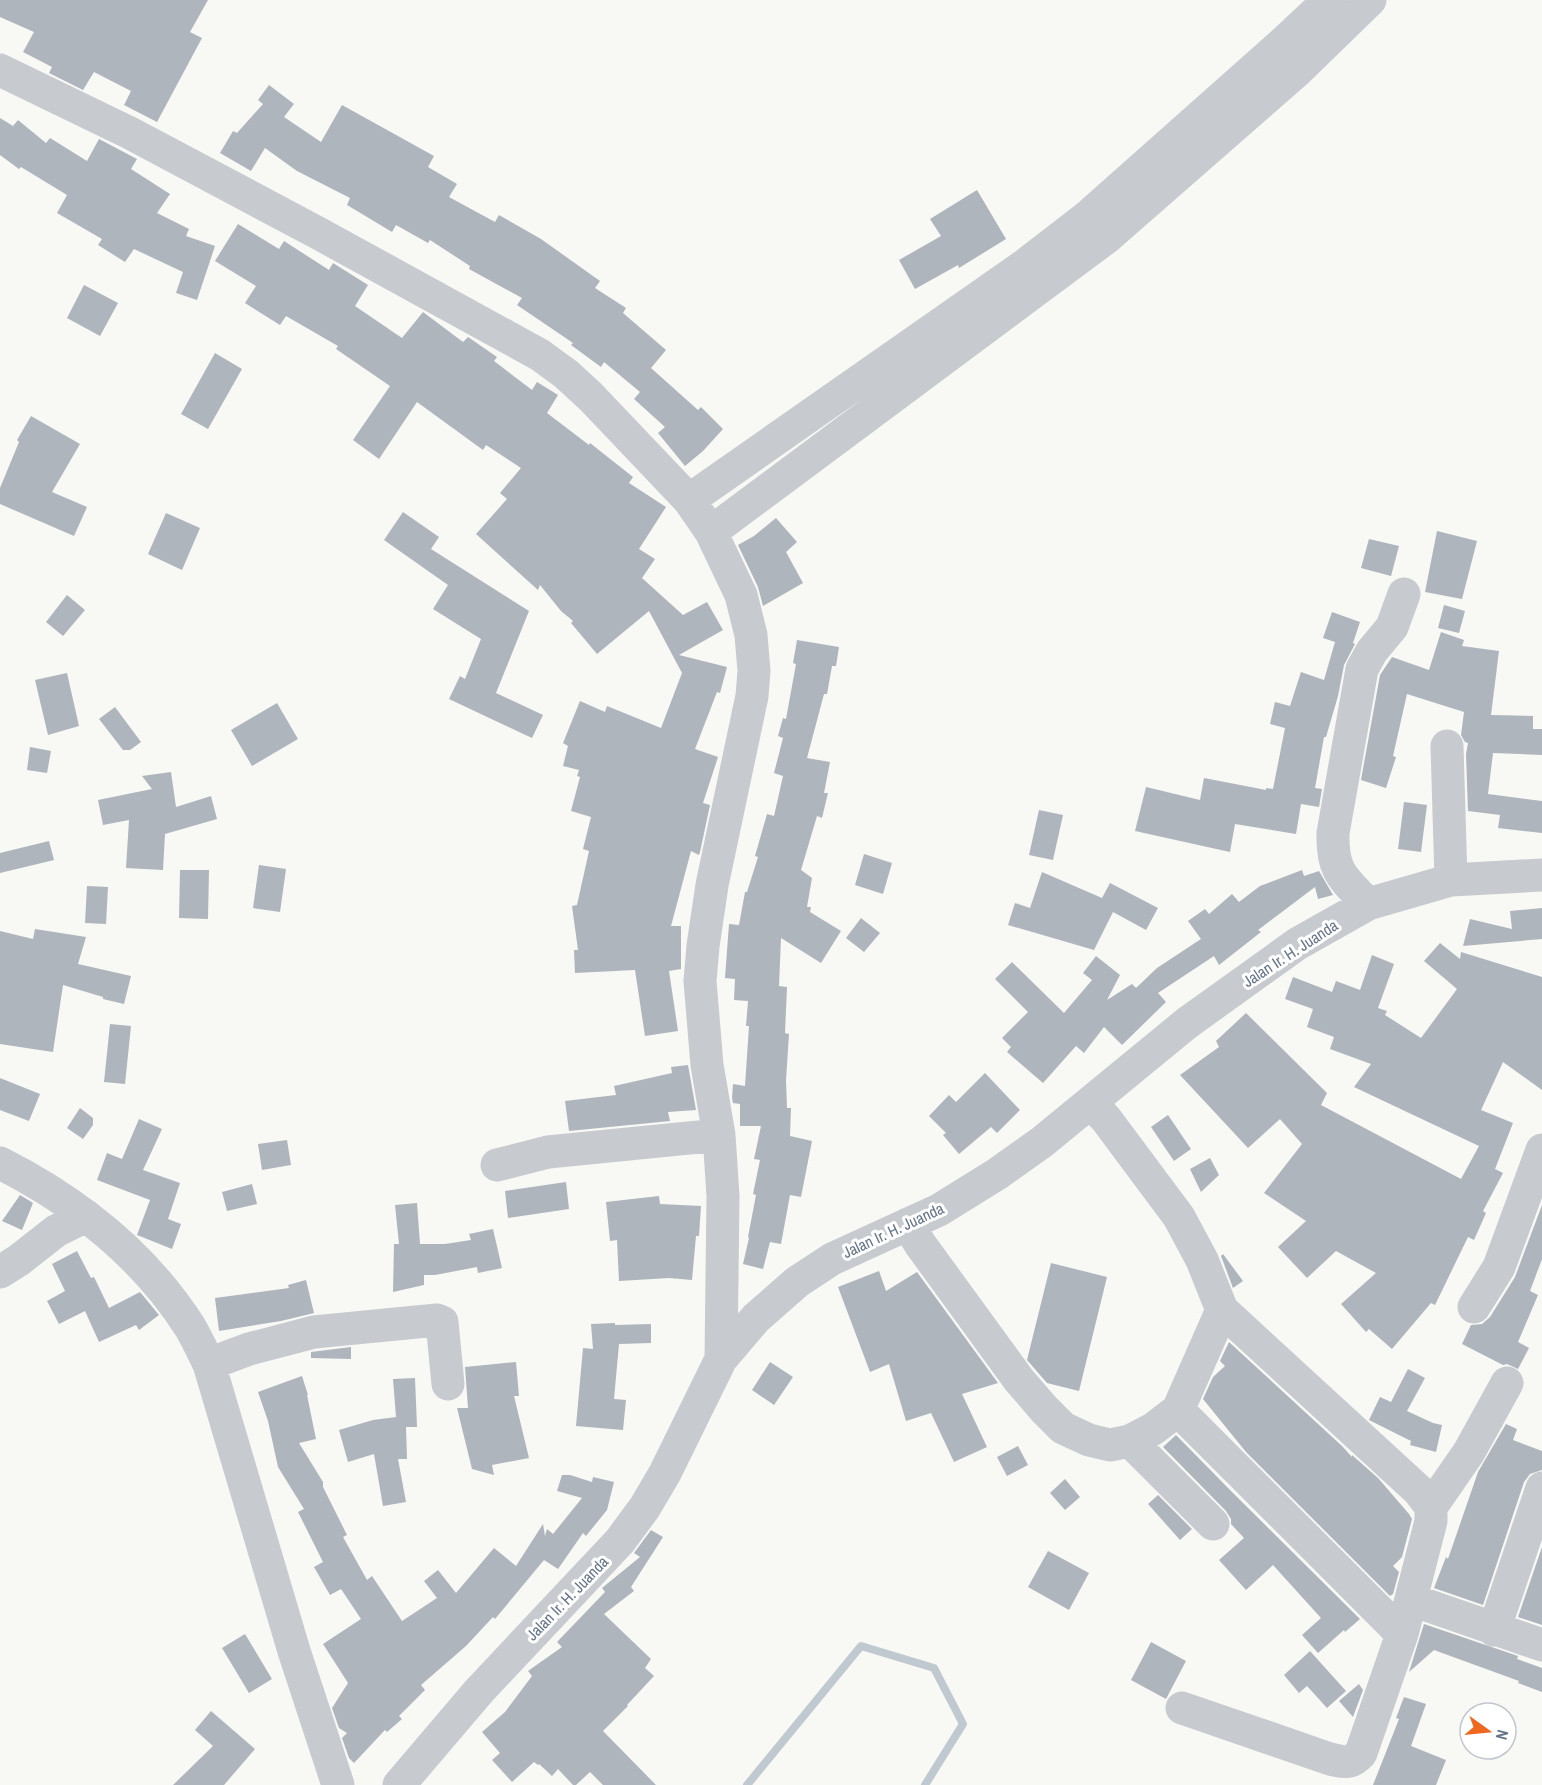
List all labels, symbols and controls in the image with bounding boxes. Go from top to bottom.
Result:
street label: Jalan Ir. H. Juanda [1238,914,1342,992]
street label: Jalan Ir. H. Juanda [839,1197,948,1263]
street label: Jalan Ir. H. Juanda [521,1551,613,1645]
north arrow [1458,1701,1518,1761]
text: N [1491,1727,1514,1742]

